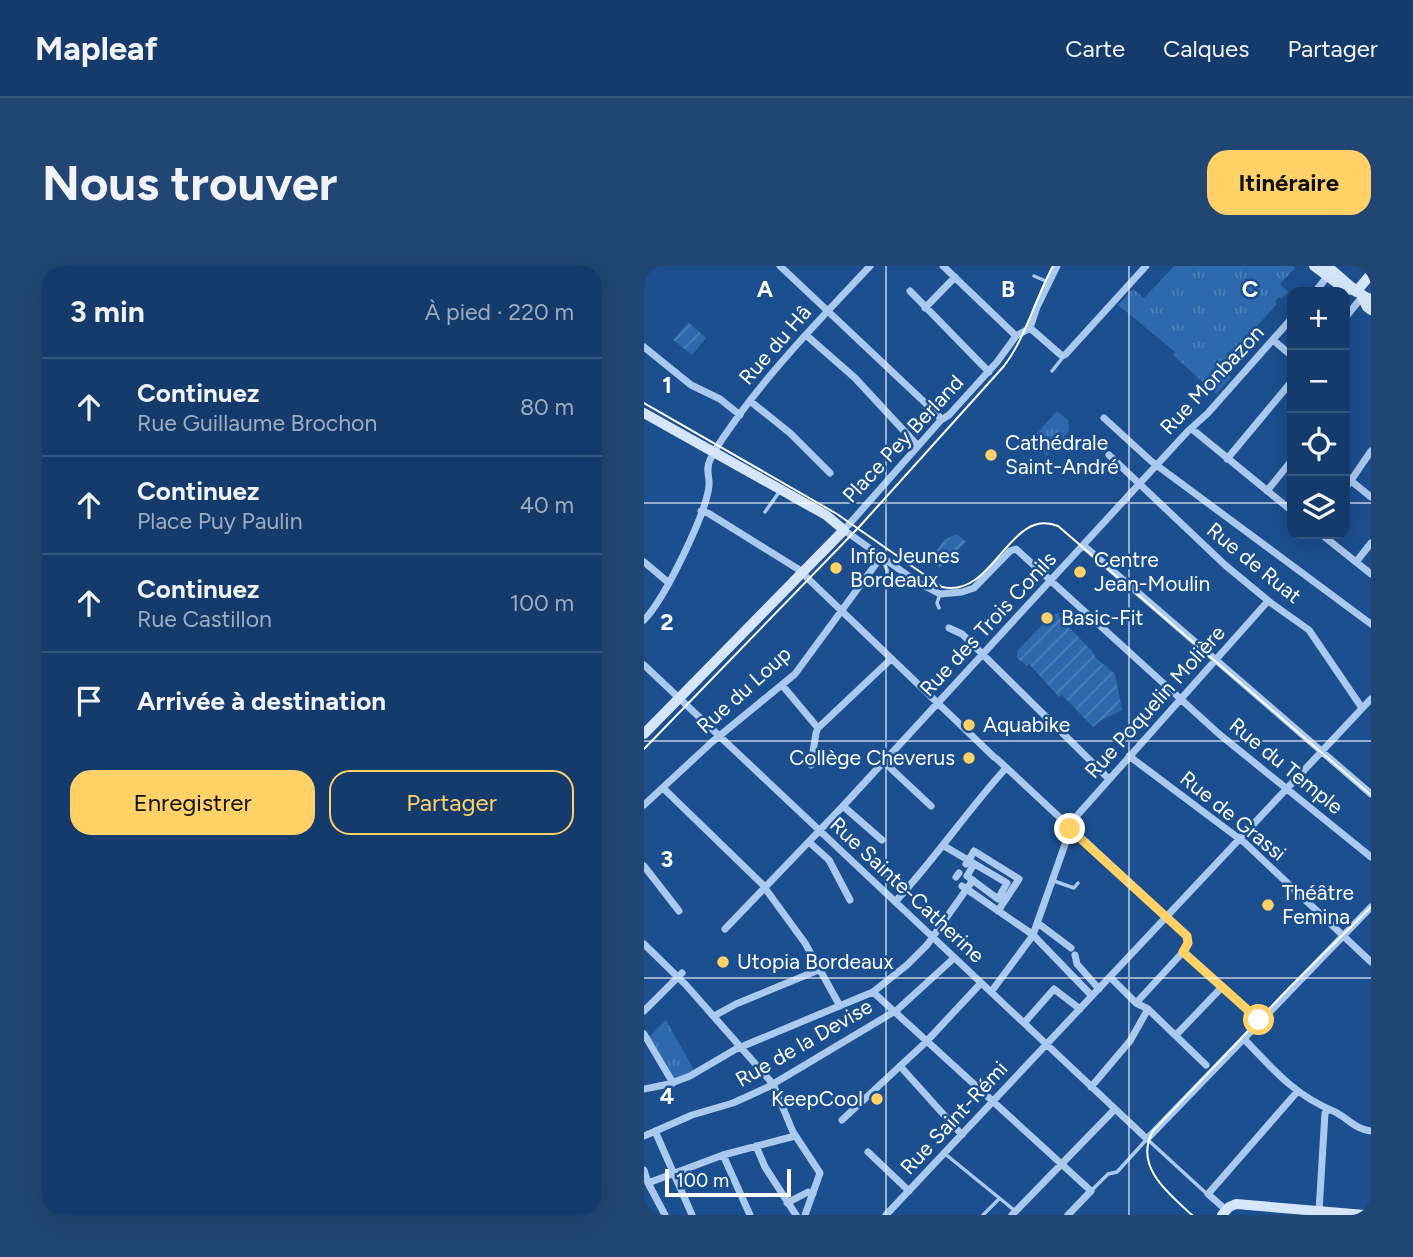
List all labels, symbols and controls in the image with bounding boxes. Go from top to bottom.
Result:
text: Mapleaf [35,29,158,68]
text: Carte [1065,34,1125,63]
text: Calques [1163,34,1249,63]
text: Partager [1287,34,1378,63]
button: Itinéraire [1207,150,1371,215]
text: Nous trouver [42,153,337,212]
text: A [757,275,774,303]
text: B [1001,275,1015,303]
text: C [1242,275,1259,303]
map controls [1287,287,1350,539]
button: + [1287,287,1350,350]
text: 3 min [70,293,145,330]
text: À pied · 220 m [425,298,574,326]
street label: Rue du Hâ [733,300,816,390]
street label: Rue Monbazon [1155,320,1269,440]
button: − [1287,350,1350,413]
street label: Place Pey Berland [837,370,968,508]
text: 1 [662,371,672,399]
text: Continuez [137,377,259,409]
icon: ahead [70,388,108,426]
text: 80 m [520,393,574,421]
text: Rue Guillaume Brochon [137,409,377,437]
button: locate [1287,413,1350,476]
place label: Cathédrale Saint-André [1005,430,1119,479]
marker: Cathédrale Saint-André [983,447,999,463]
text: Continuez [137,475,259,507]
button: layers [1287,476,1350,539]
icon: ahead [70,486,108,524]
text: 40 m [520,491,574,519]
text: Place Puy Paulin [137,507,303,535]
street label: Rue de Ruat [1202,517,1307,608]
place label: Info Jeunes Bordeaux [850,543,959,592]
street label: Rue des Trois Conils [914,546,1061,701]
place label: Centre Jean-Moulin [1094,547,1210,596]
marker: Info Jeunes Bordeaux [828,560,844,576]
marker: Centre Jean-Moulin [1072,564,1088,580]
text: Continuez [137,573,259,605]
icon: ahead [70,584,108,622]
text: 100 m [510,589,574,617]
text: Rue Castillon [137,605,272,633]
place label: Basic-Fit [1061,605,1144,630]
text: 2 [660,608,674,636]
marker: Basic-Fit [1039,610,1055,626]
street label: Rue Poquelin Molière [1079,620,1230,783]
street label: Rue du Loup [691,641,796,738]
icon: arrive [70,682,108,720]
text: Arrivée à destination [137,685,386,717]
place label: Aquabike [983,712,1070,737]
street label: Rue du Temple [1224,712,1348,819]
marker: Aquabike [961,717,977,733]
place label: Collège Cheverus [789,745,955,770]
marker: Collège Cheverus [961,750,977,766]
street label: Rue de Grassi [1175,765,1291,866]
button: Enregistrer [70,770,315,835]
button: Partager [329,770,574,835]
street label: Rue Sainte-Catherine [825,812,990,968]
route end [1054,813,1085,844]
text: 3 [661,845,673,873]
place label: Théâtre Femina [1282,880,1354,929]
marker: Théâtre Femina [1260,897,1276,913]
place label: Utopia Bordeaux [737,949,893,974]
marker: Utopia Bordeaux [715,954,731,970]
street label: Rue de la Devise [731,993,877,1092]
route start [1243,1004,1274,1035]
street label: Rue Saint-Rémi [895,1056,1012,1179]
text: 4 [660,1082,674,1110]
place label: KeepCool [771,1086,863,1111]
marker: KeepCool [869,1091,885,1107]
scale bar [665,1166,791,1198]
text: 100 m [676,1169,729,1192]

